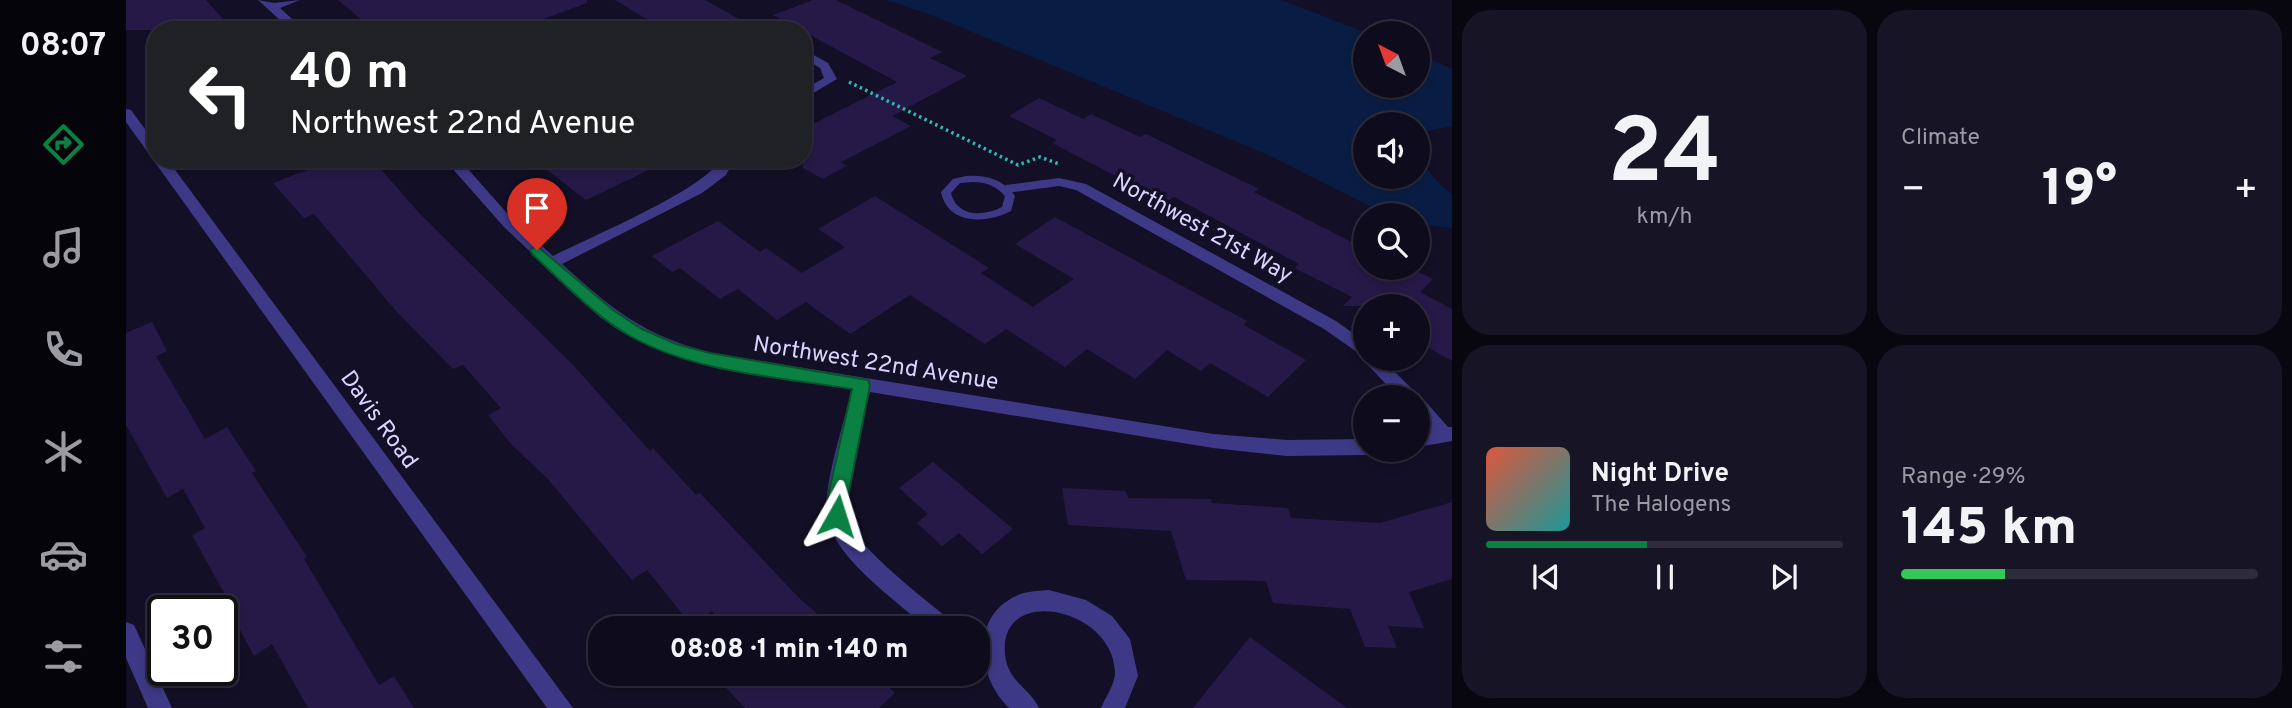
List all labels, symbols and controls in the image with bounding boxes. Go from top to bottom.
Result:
north arrow [1353,21,1430,98]
map controls [1353,21,1430,462]
text: 08:07 [20,27,106,67]
text: 40 m [290,44,409,106]
icon: left [175,49,266,140]
text: 24 [1607,100,1722,215]
text: Northwest 22nd Avenue [290,105,635,145]
button: sound [1353,112,1430,189]
icon: directions [39,120,88,169]
text: Climate [1901,124,1980,153]
text: 19° [2042,158,2117,224]
text: − [1901,167,1926,216]
text: + [2233,167,2258,216]
street label: Northwest 21st Way [1107,168,1297,291]
pin [507,178,567,250]
icon: arrive [518,189,556,227]
button: search [1353,203,1430,280]
text: km/h [1637,203,1692,232]
icon: music [39,223,88,272]
button: + [1353,294,1430,371]
icon: phone [39,325,88,374]
street label: Northwest 22nd Avenue [751,331,1000,398]
street label: Davis Road [333,366,423,475]
button: − [1353,385,1430,462]
icon: climate [39,427,88,476]
text: Night Drive [1591,458,1729,491]
text: Range · 29% [1901,463,2026,492]
position arrow [800,479,874,553]
text: The Halogens [1591,491,1731,520]
text: 145 km [1901,497,2077,563]
icon: car [39,530,88,579]
icon: previous [1527,558,1565,596]
icon: pause [1646,558,1684,596]
icon: next [1765,558,1803,596]
speed limit sign: 30 [147,595,238,686]
icon: filters [39,632,88,681]
text: 08:08 · 1 min · 140 m [670,634,908,667]

